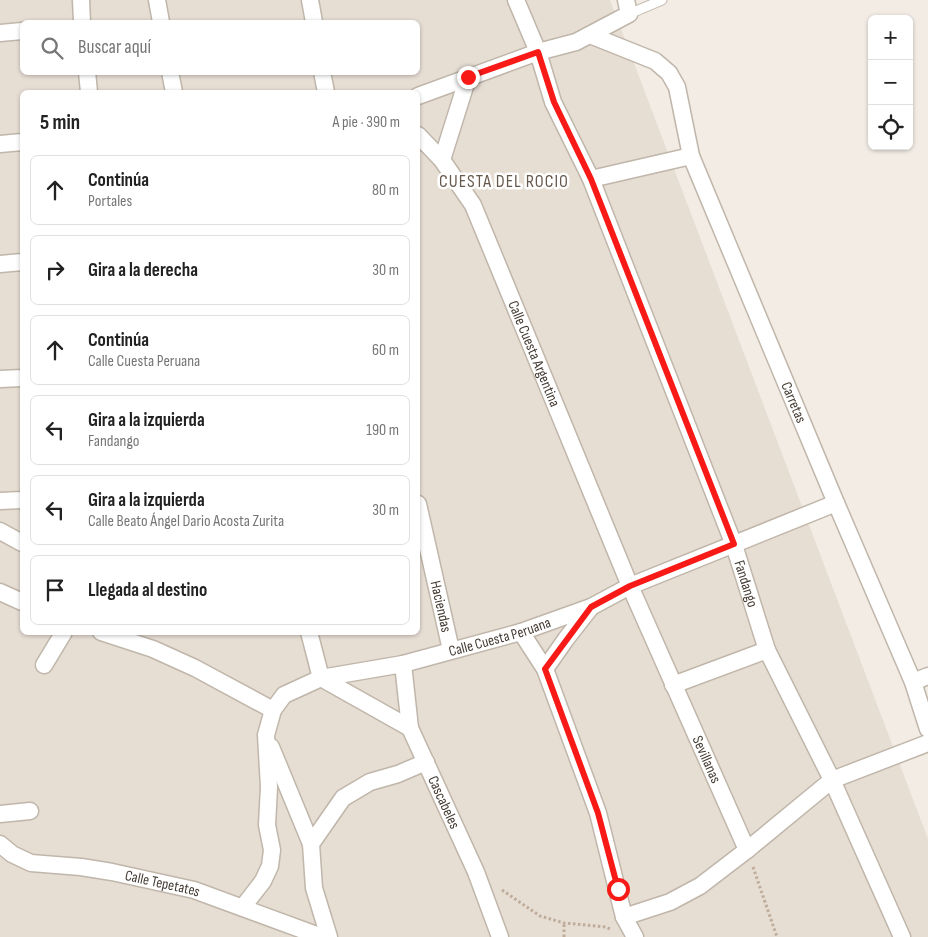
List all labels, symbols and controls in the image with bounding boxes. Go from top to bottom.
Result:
map controls [868,15,913,150]
button: + [868,15,913,60]
search box [20,20,420,75]
icon: search [38,34,66,62]
text: Buscar aquí [78,36,151,59]
button: − [868,60,913,105]
route end [457,66,480,89]
button: locate [868,105,913,150]
text: 5 min [40,110,80,135]
text: A pie · 390 m [333,113,400,132]
text: Continúa [88,169,149,192]
district label: CUESTA DEL ROCIO [439,171,569,192]
icon: ahead [41,176,69,204]
text: 80 m [372,181,399,200]
text: Portales [88,192,132,211]
icon: right [41,256,69,284]
text: Gira a la derecha [88,259,198,282]
text: 30 m [372,261,399,280]
street label: Calle Cuesta Argentina [504,298,565,410]
text: Continúa [88,329,149,352]
icon: ahead [41,336,69,364]
text: 60 m [372,341,399,360]
text: Calle Cuesta Peruana [88,352,200,371]
street label: Carretas [777,379,811,426]
text: Gira a la izquierda [88,409,205,432]
icon: left [41,416,69,444]
text: 190 m [366,421,399,440]
text: Fandango [88,432,139,451]
text: Gira a la izquierda [88,489,205,512]
icon: left [41,496,69,524]
text: 30 m [372,501,399,520]
text: Calle Beato Ángel Dario Acosta Zurita [88,512,284,531]
street label: Fandango [730,558,762,610]
icon: arrive [41,576,69,604]
text: Llegada al destino [88,579,207,602]
street label: Haciendas [426,579,456,634]
street label: Calle Cuesta Peruana [447,613,553,661]
street label: Sevillanas [688,733,726,786]
street label: Cascabeles [424,773,464,832]
street label: Calle Tepetates [123,866,203,901]
route start [607,878,630,901]

